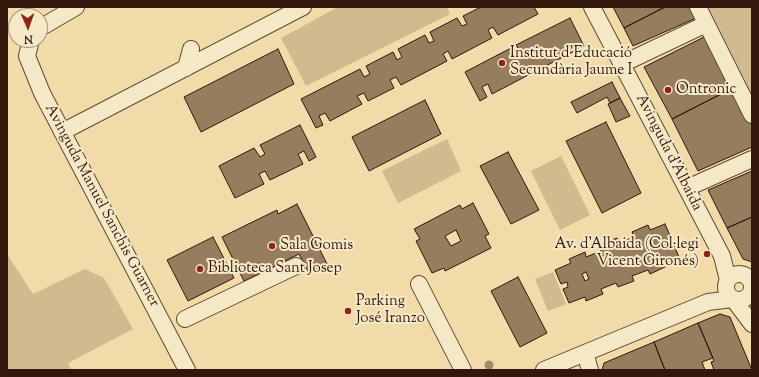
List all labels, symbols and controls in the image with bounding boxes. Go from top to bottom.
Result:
north arrow [8,8,48,48]
text: N [24,31,33,47]
place label: Institut d'Educació Secundària Jaume I [510,45,632,80]
marker: Institut d'Educació Secundària Jaume I [497,58,507,68]
place label: Ontronic [676,81,736,99]
marker: Ontronic [663,85,673,95]
street label: Avinguda d'Albaida [631,92,705,214]
street label: Avinguda Manuel Sanchis Guarner [40,102,162,310]
place label: Av. d'Albaida (Col·legi Vicent Gironés) [555,236,699,271]
place label: Sala Gomis [280,237,353,255]
marker: Sala Gomis [267,241,277,251]
marker: Av. d'Albaida (Col·legi Vicent Gironés) [702,249,712,259]
place label: Biblioteca Sant Josep [208,260,342,278]
marker: Biblioteca Sant Josep [195,264,205,274]
place label: Parking José Iranzo [356,293,425,328]
marker: Parking José Iranzo [343,306,353,316]

